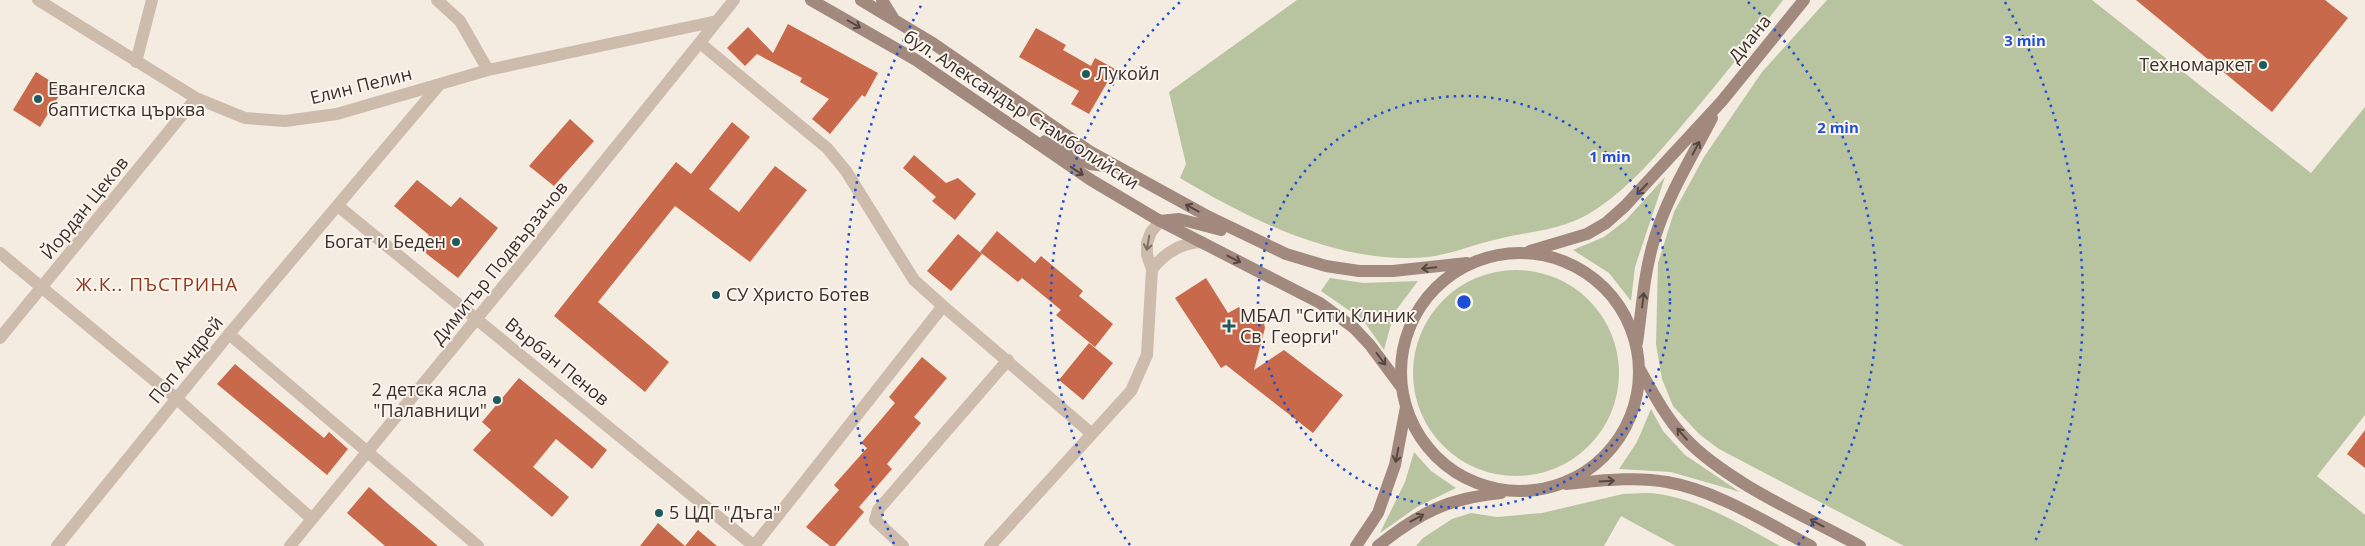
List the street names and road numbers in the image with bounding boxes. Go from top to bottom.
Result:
street label: Диана [1723,9,1776,67]
street label: бул. Александър Стамболийски [899,24,1144,194]
street label: Елин Пелин [307,61,414,109]
street label: Йордан Цеков [35,151,133,264]
street label: Димитър Подвързачов [426,176,573,349]
street label: Поп Андрей [143,311,228,408]
street label: Върбан Пенов [501,312,615,411]

